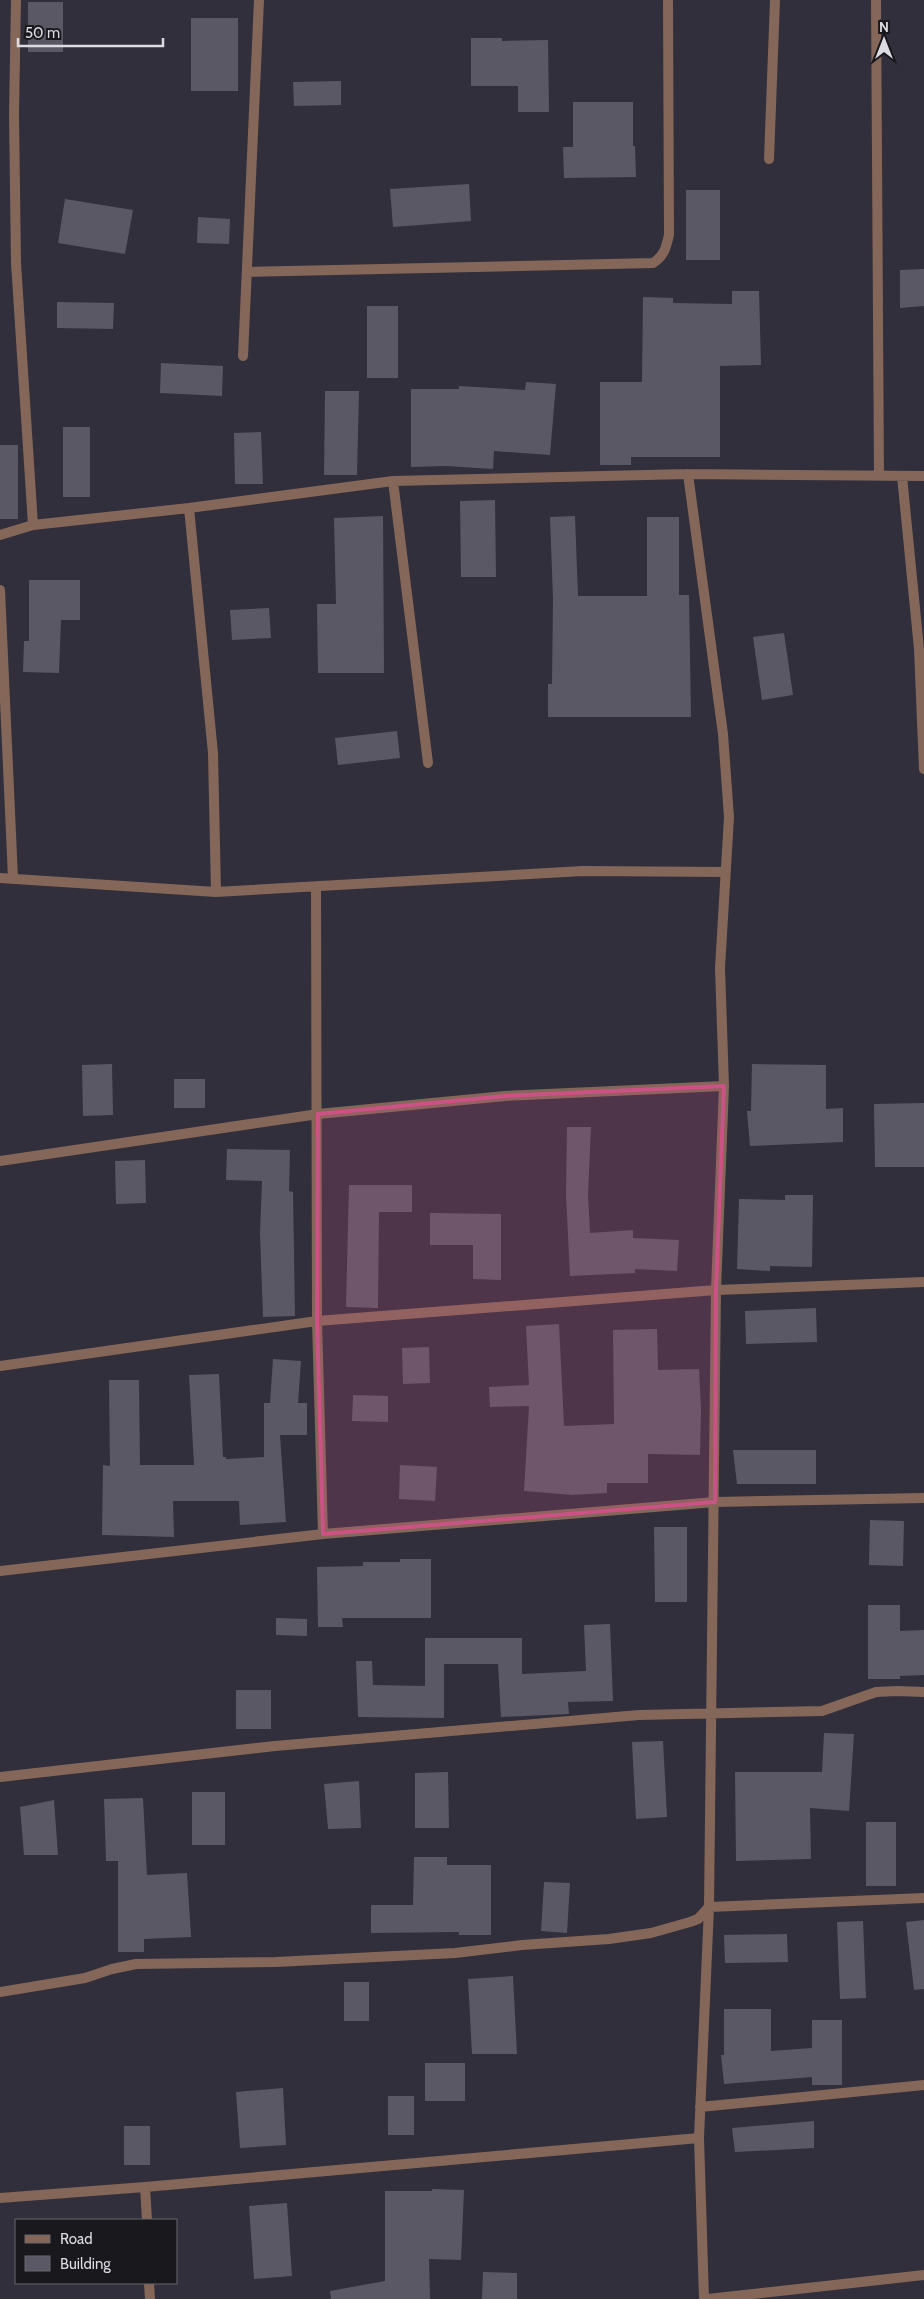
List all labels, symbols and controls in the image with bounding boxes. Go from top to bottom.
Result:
scale bar [18,15,162,47]
north arrow [859,15,909,65]
text: N [879,18,889,36]
text: 50 m [25,24,60,42]
legend [15,2219,178,2284]
text: Road [60,2230,93,2248]
text: Building [60,2255,111,2273]

